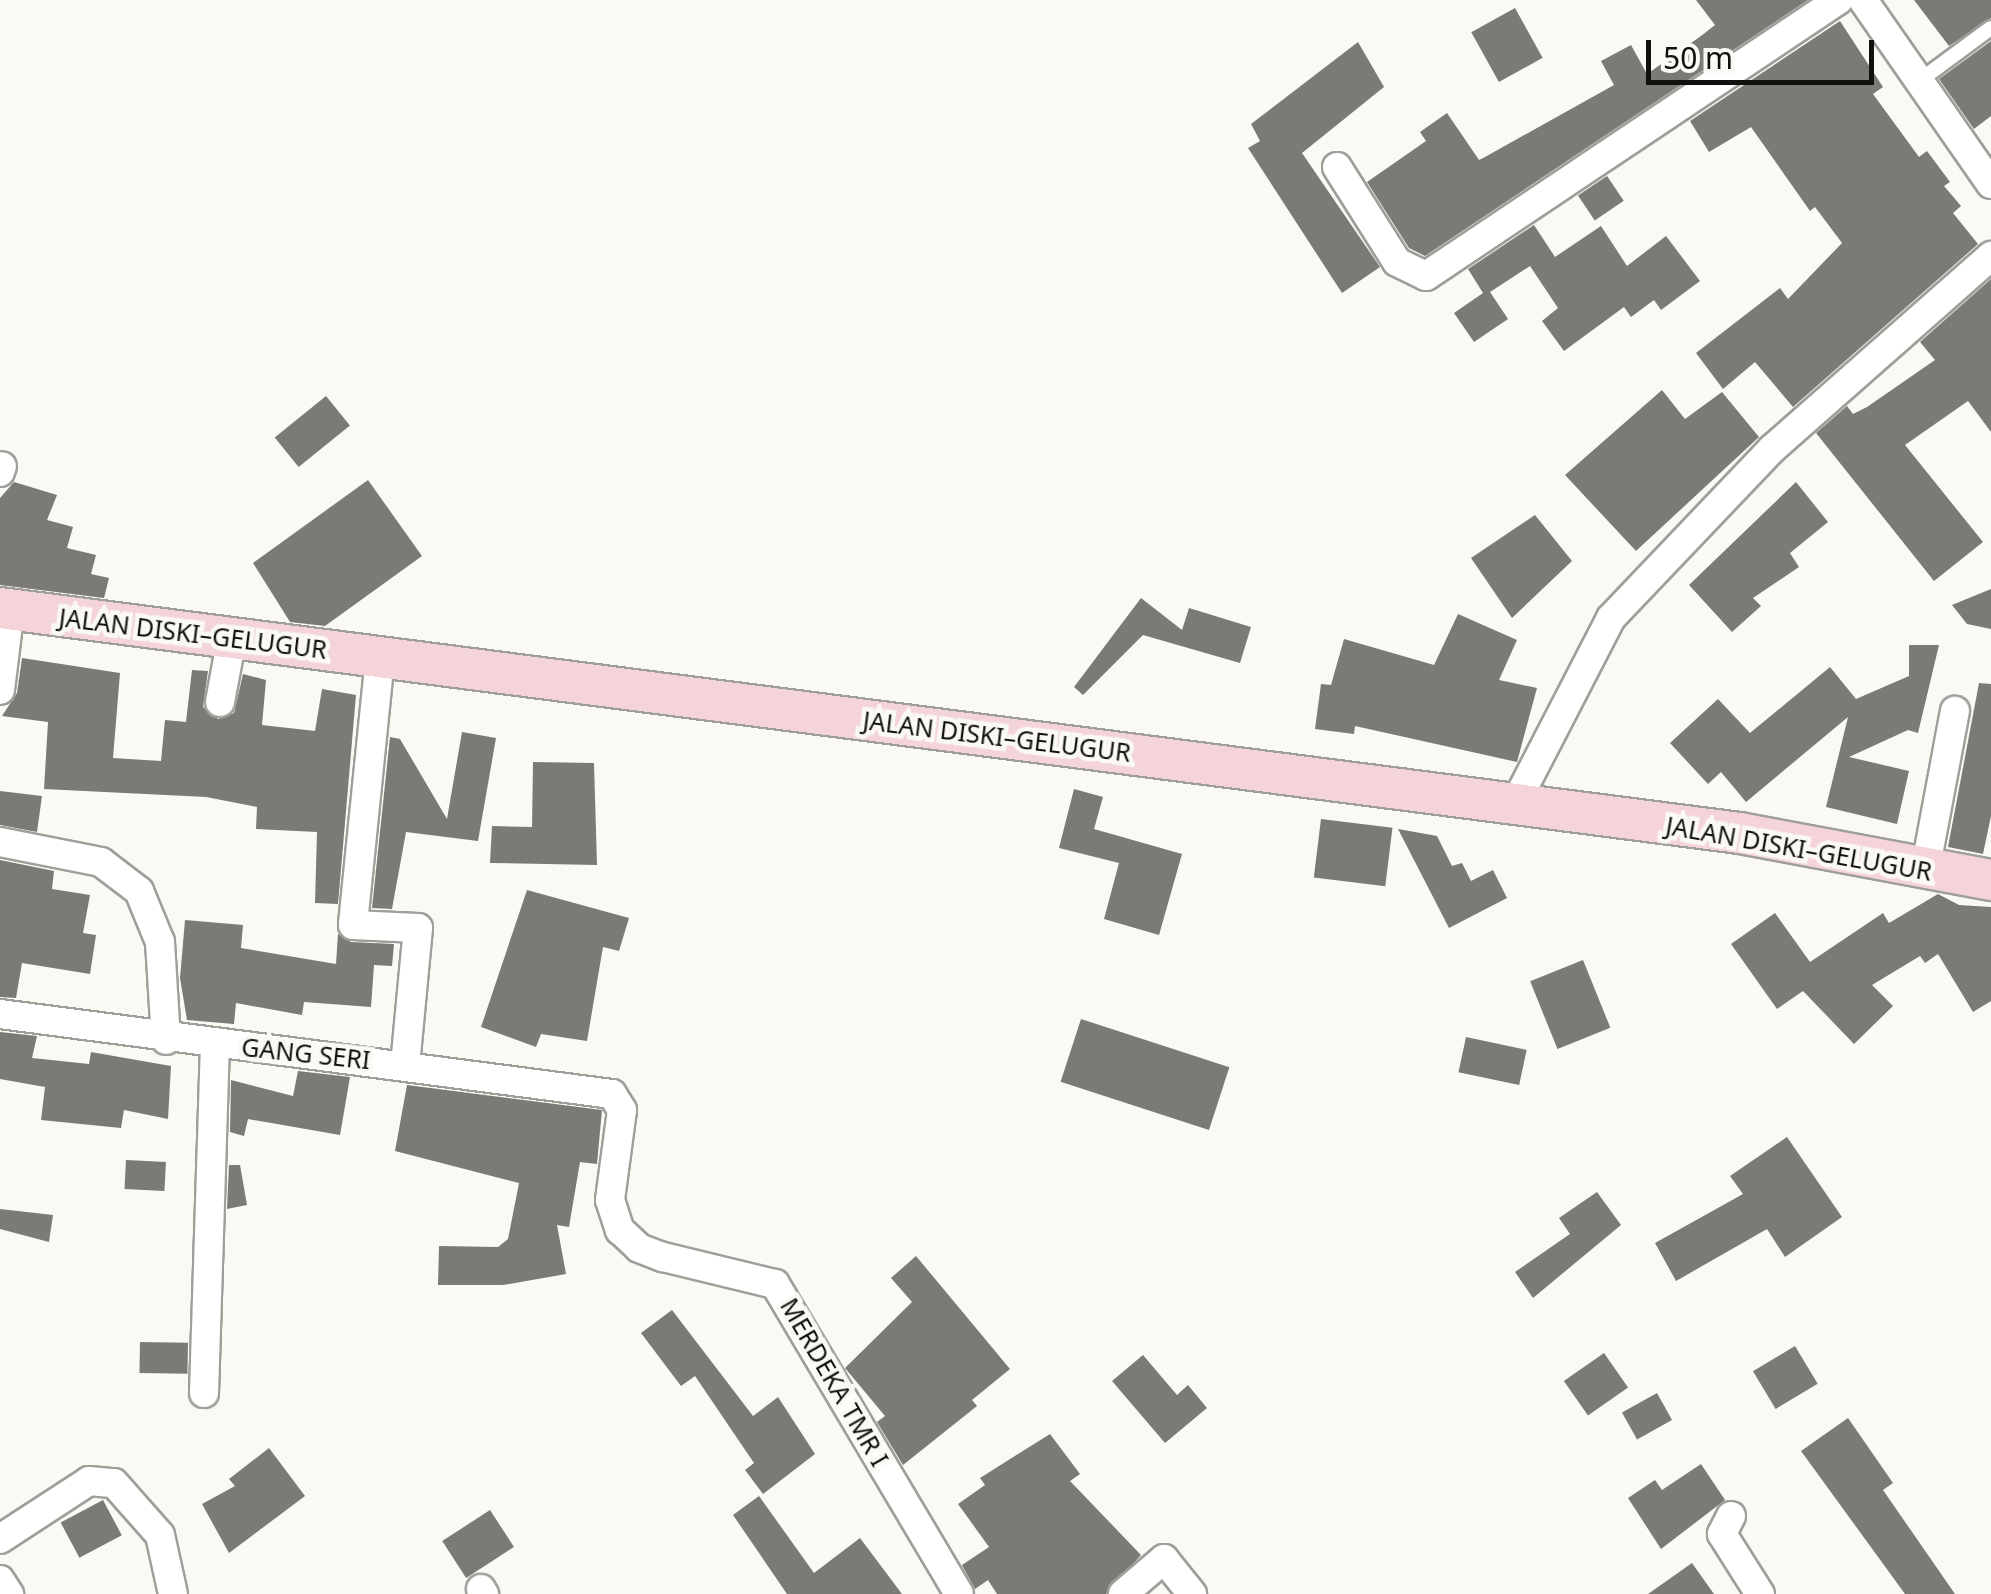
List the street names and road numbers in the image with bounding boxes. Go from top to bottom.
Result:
street label: JALAN DISKI–GELUGUR [57,602,329,664]
street label: JALAN DISKI–GELUGUR [861,705,1133,767]
street label: JALAN DISKI–GELUGUR [1664,810,1934,886]
street label: GANG SERI [240,1031,372,1075]
street label: MERDEKA TMR I [775,1293,895,1471]

